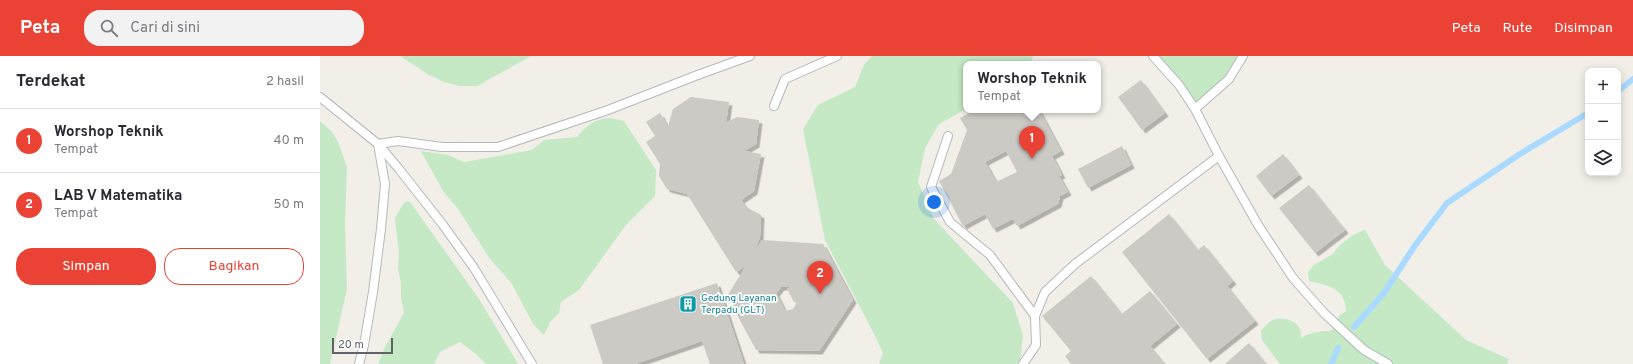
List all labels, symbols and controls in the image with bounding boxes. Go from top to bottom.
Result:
search box [84,10,364,46]
text: Peta [20,16,60,40]
icon: search [98,17,120,39]
text: Cari di sini [130,19,200,38]
text: Peta [1452,20,1481,37]
text: Rute [1503,20,1532,37]
text: Disimpan [1554,20,1613,37]
popup [963,61,1101,113]
map controls [1585,68,1621,176]
button: + [1585,68,1621,104]
text: Worshop Teknik [977,70,1087,89]
text: Terdekat [16,71,85,93]
text: 2 hasil [266,74,304,90]
text: Tempat [977,89,1021,105]
button: − [1585,104,1621,140]
text: Worshop Teknik [54,123,164,142]
pin: 1 [1019,126,1045,159]
text: 1 [26,133,32,149]
text: 40 m [274,133,304,149]
button: layers [1585,140,1621,176]
text: Tempat [54,142,98,158]
text: LAB V Matematika [54,187,182,206]
your location [924,192,944,212]
text: 2 [25,197,33,213]
text: 50 m [274,197,304,213]
text: Tempat [54,206,98,222]
button: Simpan [16,248,156,285]
button: Bagikan [164,248,304,285]
pin: 2 [807,261,833,294]
place label: Gedung Layanan Terpadu (GLT) [701,292,777,317]
building icon: Gedung Layanan Terpadu (GLT) [678,294,698,314]
scale bar [332,336,393,355]
text: 20 m [338,338,364,352]

